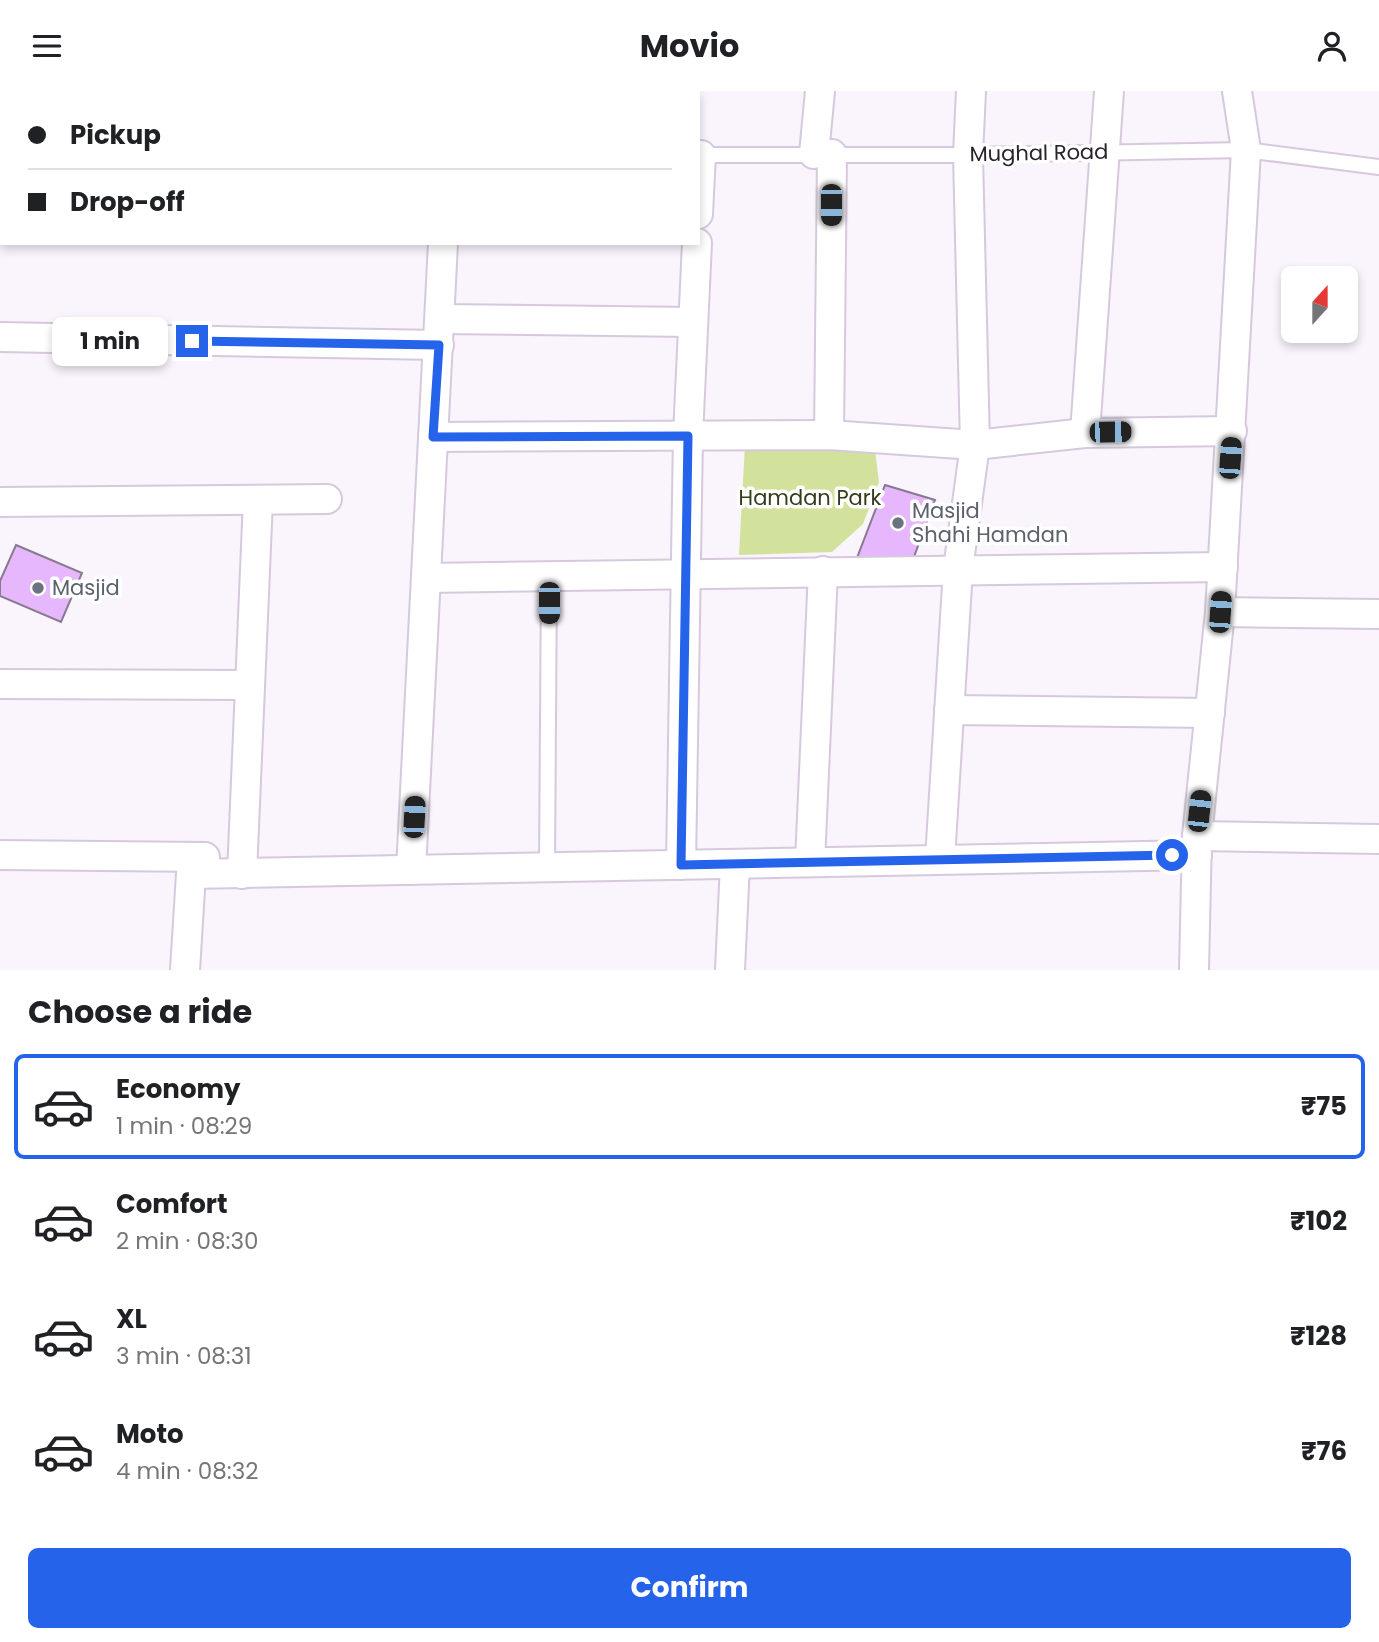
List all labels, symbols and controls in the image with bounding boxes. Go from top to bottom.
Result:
text: Movio [640,23,739,68]
icon: menu [28,27,66,65]
icon: person [1313,27,1351,65]
text: Pickup [70,117,161,153]
street label: Mughal Road [969,137,1109,168]
text: Drop-off [70,184,185,220]
car [821,184,842,226]
north arrow [1281,266,1358,343]
map controls [1281,266,1358,343]
callout: 1 min [52,317,168,365]
text: 1 min [80,325,140,357]
route end [176,325,208,357]
car [1089,421,1132,443]
car [1219,436,1242,480]
park label: Hamdan Park [739,483,882,512]
place label: Masjid Shahi Hamdan [912,496,1068,549]
marker: Masjid Shahi Hamdan [890,515,906,531]
place label: Masjid [52,573,120,602]
marker: Masjid [30,580,46,596]
car [539,582,560,624]
car [1209,590,1232,634]
car [1187,789,1212,833]
car [403,795,426,839]
route start [1156,839,1188,871]
text: Choose a ride [28,989,252,1034]
text: Economy [116,1071,240,1107]
icon: car [32,1075,95,1138]
text: ₹75 [1301,1088,1347,1124]
text: 1 min · 08:29 [116,1110,252,1142]
text: Comfort [116,1186,228,1222]
icon: car [32,1190,95,1253]
text: ₹102 [1290,1203,1347,1239]
text: 2 min · 08:30 [116,1225,258,1257]
text: XL [116,1301,147,1337]
icon: car [32,1305,95,1368]
text: ₹128 [1290,1318,1347,1354]
text: 3 min · 08:31 [116,1340,252,1372]
text: Moto [116,1416,184,1452]
icon: car [32,1420,95,1483]
text: ₹76 [1301,1433,1347,1469]
text: 4 min · 08:32 [116,1455,258,1487]
button: Confirm [28,1548,1351,1628]

